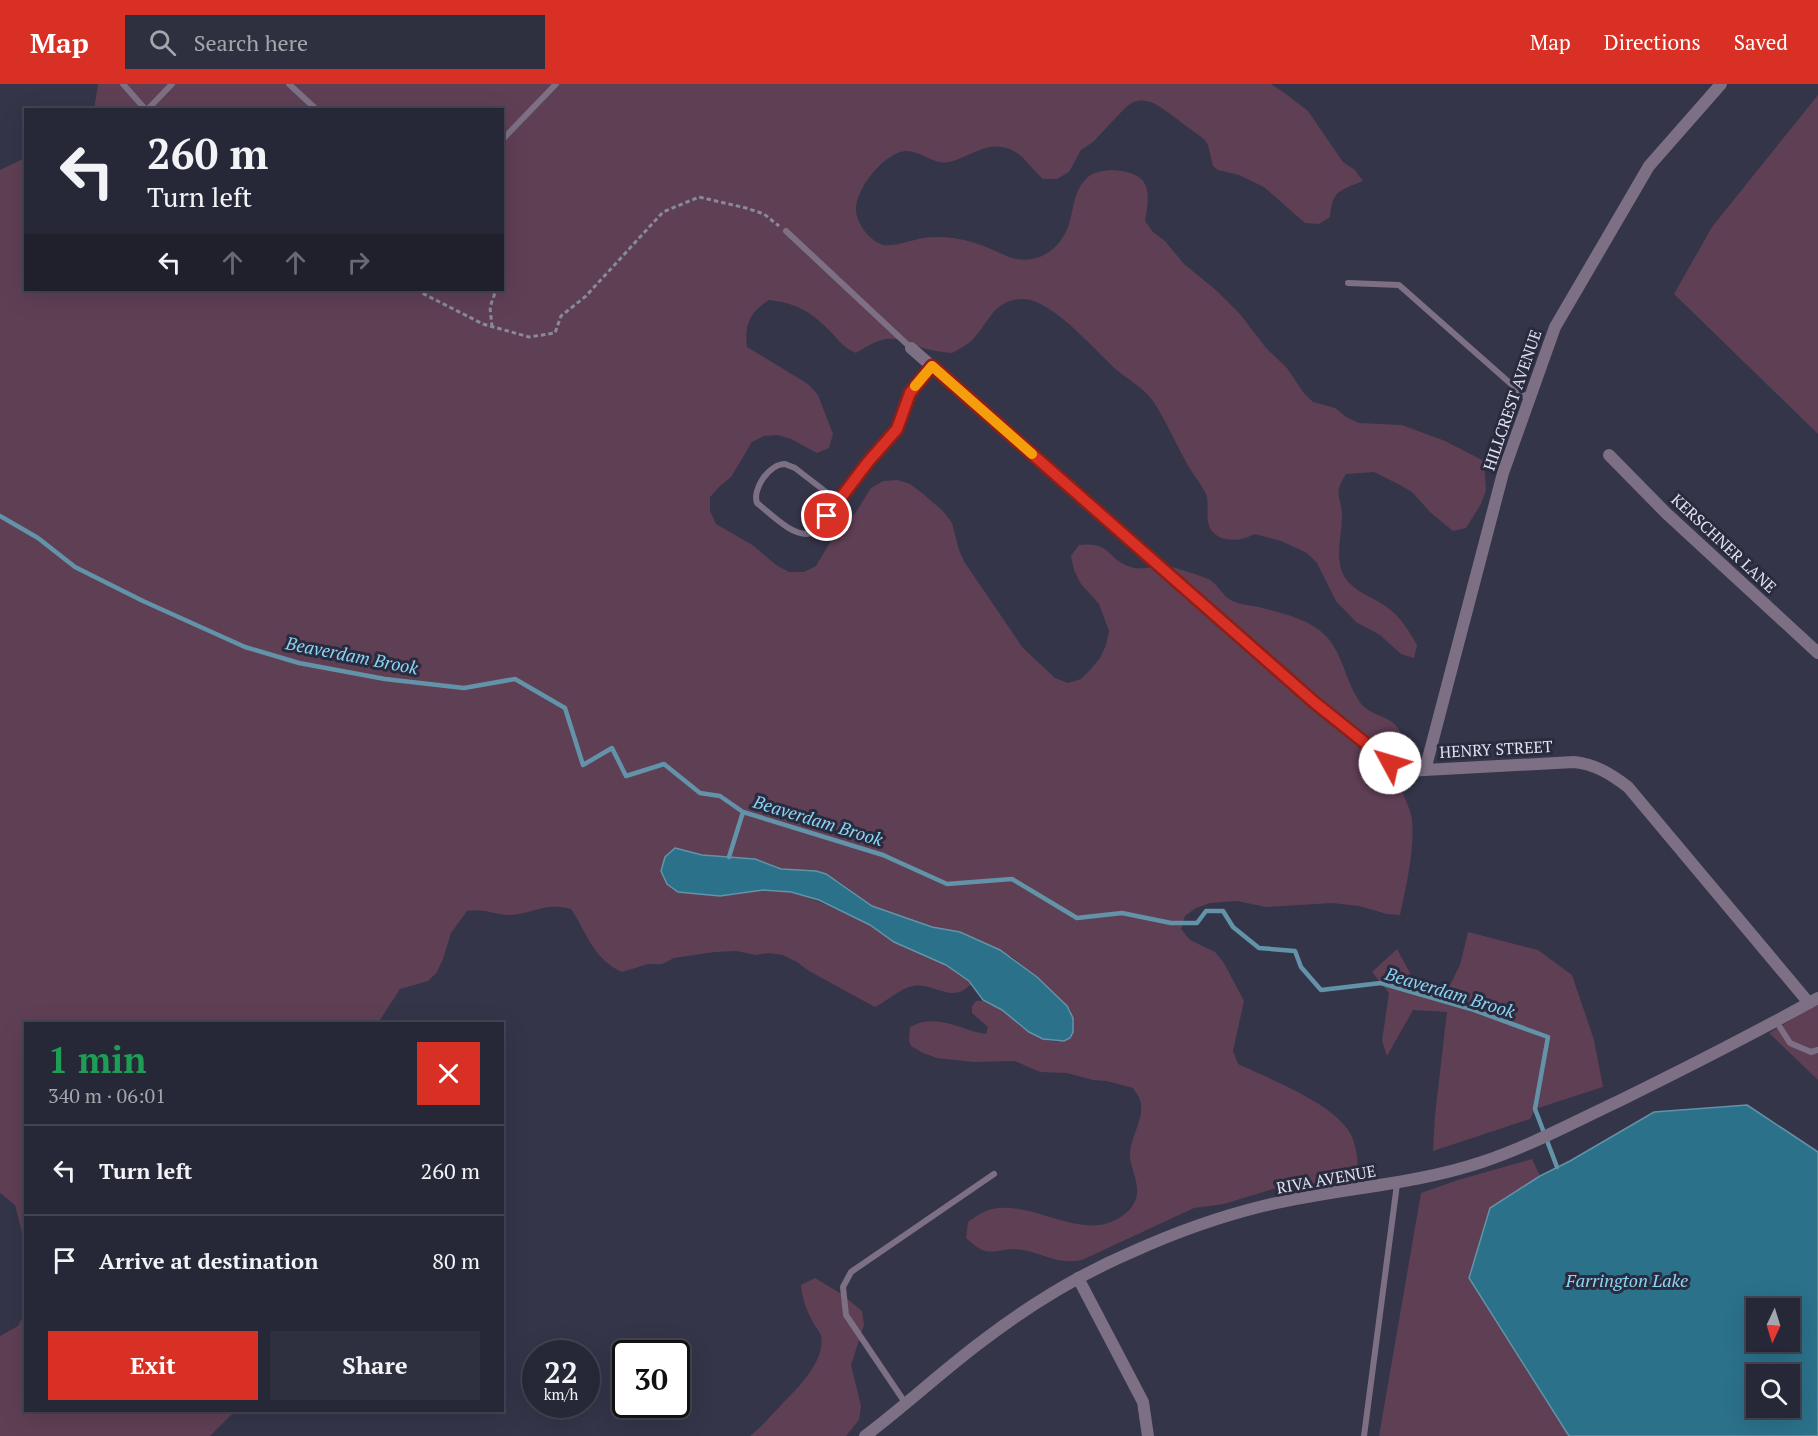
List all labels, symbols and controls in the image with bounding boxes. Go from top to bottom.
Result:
search box [125,15,545,69]
text: Map [30,24,89,61]
icon: search [146,26,179,59]
text: Search here [194,28,308,57]
text: Map [1530,28,1571,56]
text: Directions [1604,28,1701,56]
text: Saved [1734,28,1788,56]
text: 260 m [147,125,268,181]
icon: left [48,132,126,210]
text: Turn left [147,179,252,215]
icon: left [153,246,186,279]
icon: ahead [216,246,249,279]
icon: ahead [279,246,312,279]
icon: right [342,246,375,279]
street label: HILLCREST AVENUE [1478,327,1546,473]
street label: KERSCHNER LANE [1667,489,1781,597]
pin [801,490,852,541]
icon: arrive [810,499,843,532]
water label: Beaverdam Brook [283,630,421,680]
position arrow [1358,731,1422,795]
street label: HENRY STREET [1439,735,1553,763]
water label: Beaverdam Brook [750,789,886,851]
water label: Beaverdam Brook [1382,961,1518,1023]
text: 1 min [48,1036,146,1083]
button: close [417,1042,480,1105]
text: 340 m · 06:01 [48,1082,166,1109]
icon: left [48,1154,81,1187]
text: Turn left [99,1156,192,1185]
text: 260 m [420,1156,480,1185]
street label: RIVA AVENUE [1275,1159,1377,1199]
icon: arrive [48,1244,81,1277]
text: Arrive at destination [99,1246,318,1275]
text: 80 m [432,1246,480,1275]
water label: Farrington Lake [1565,1268,1688,1292]
north arrow [1746,1298,1800,1352]
map controls [1746,1298,1800,1418]
button: Exit [48,1331,258,1400]
button: Share [270,1331,480,1400]
speed limit sign: 30 [612,1340,690,1418]
text: 22 [544,1352,578,1392]
button: search [1746,1364,1800,1418]
text: km/h [544,1384,578,1404]

